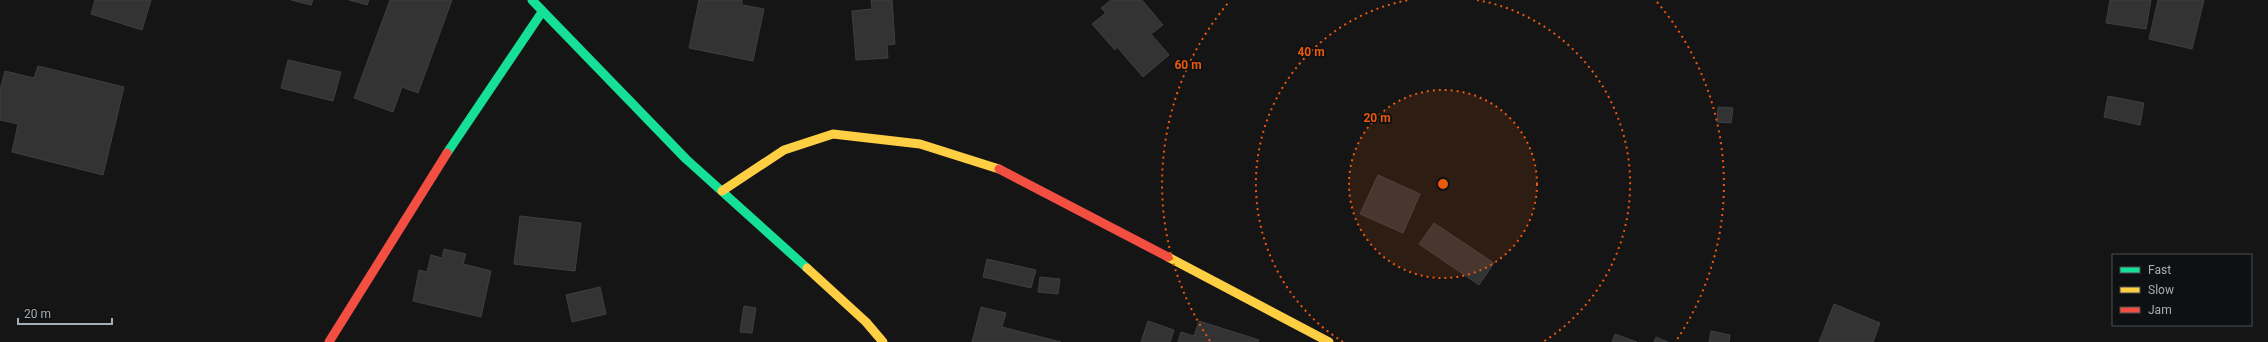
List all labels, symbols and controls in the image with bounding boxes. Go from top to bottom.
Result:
text: 40 m [1297,45,1325,59]
text: 60 m [1174,58,1202,72]
text: 20 m [1363,111,1391,125]
centre of rings [1436,177,1450,191]
legend [2112,254,2252,326]
text: Fast [2148,263,2171,277]
text: Slow [2148,283,2174,297]
scale bar [18,300,112,326]
text: Jam [2148,303,2172,317]
text: 20 m [24,307,51,321]

